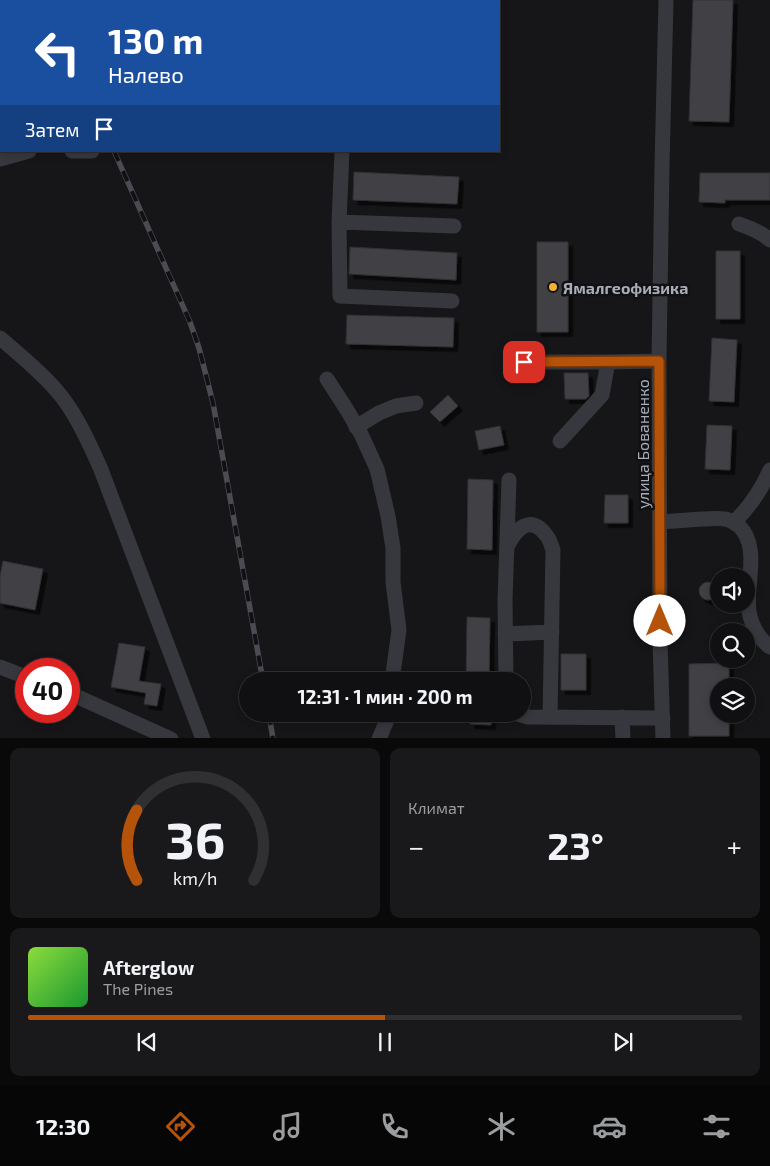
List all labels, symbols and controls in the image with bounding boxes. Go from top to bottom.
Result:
text: 130 m [108,19,203,61]
icon: left [25,20,90,85]
text: Налево [108,61,184,87]
icon: arrive [90,115,118,143]
text: Затем [25,118,80,141]
place label: Ямалгеофизика [563,278,688,297]
marker: Ямалгеофизика [547,281,559,293]
pin [503,341,545,383]
icon: arrive [510,348,538,376]
street label: улица Бованенко [633,379,653,509]
map controls [710,568,755,723]
button: sound [710,568,755,613]
position arrow [633,594,685,646]
button: search [710,623,755,668]
speed limit sign: 40 [15,658,80,723]
button: layers [710,678,755,723]
text: 12:31 · 1 мин · 200 m [297,685,473,708]
text: Климат [408,798,465,817]
text: 36 [165,807,225,869]
text: 23° [547,822,604,868]
text: − [408,829,424,863]
text: + [727,829,742,863]
text: km/h [173,867,217,889]
text: Afterglow [103,956,194,979]
text: The Pines [103,979,173,998]
icon: previous [133,1028,161,1056]
icon: pause [371,1028,399,1056]
icon: next [609,1028,637,1056]
icon: directions [163,1109,198,1144]
icon: music [270,1109,305,1144]
icon: phone [377,1109,412,1144]
icon: climate [484,1109,519,1144]
icon: car [592,1109,627,1144]
icon: filters [699,1109,734,1144]
text: 12:30 [36,1113,90,1139]

